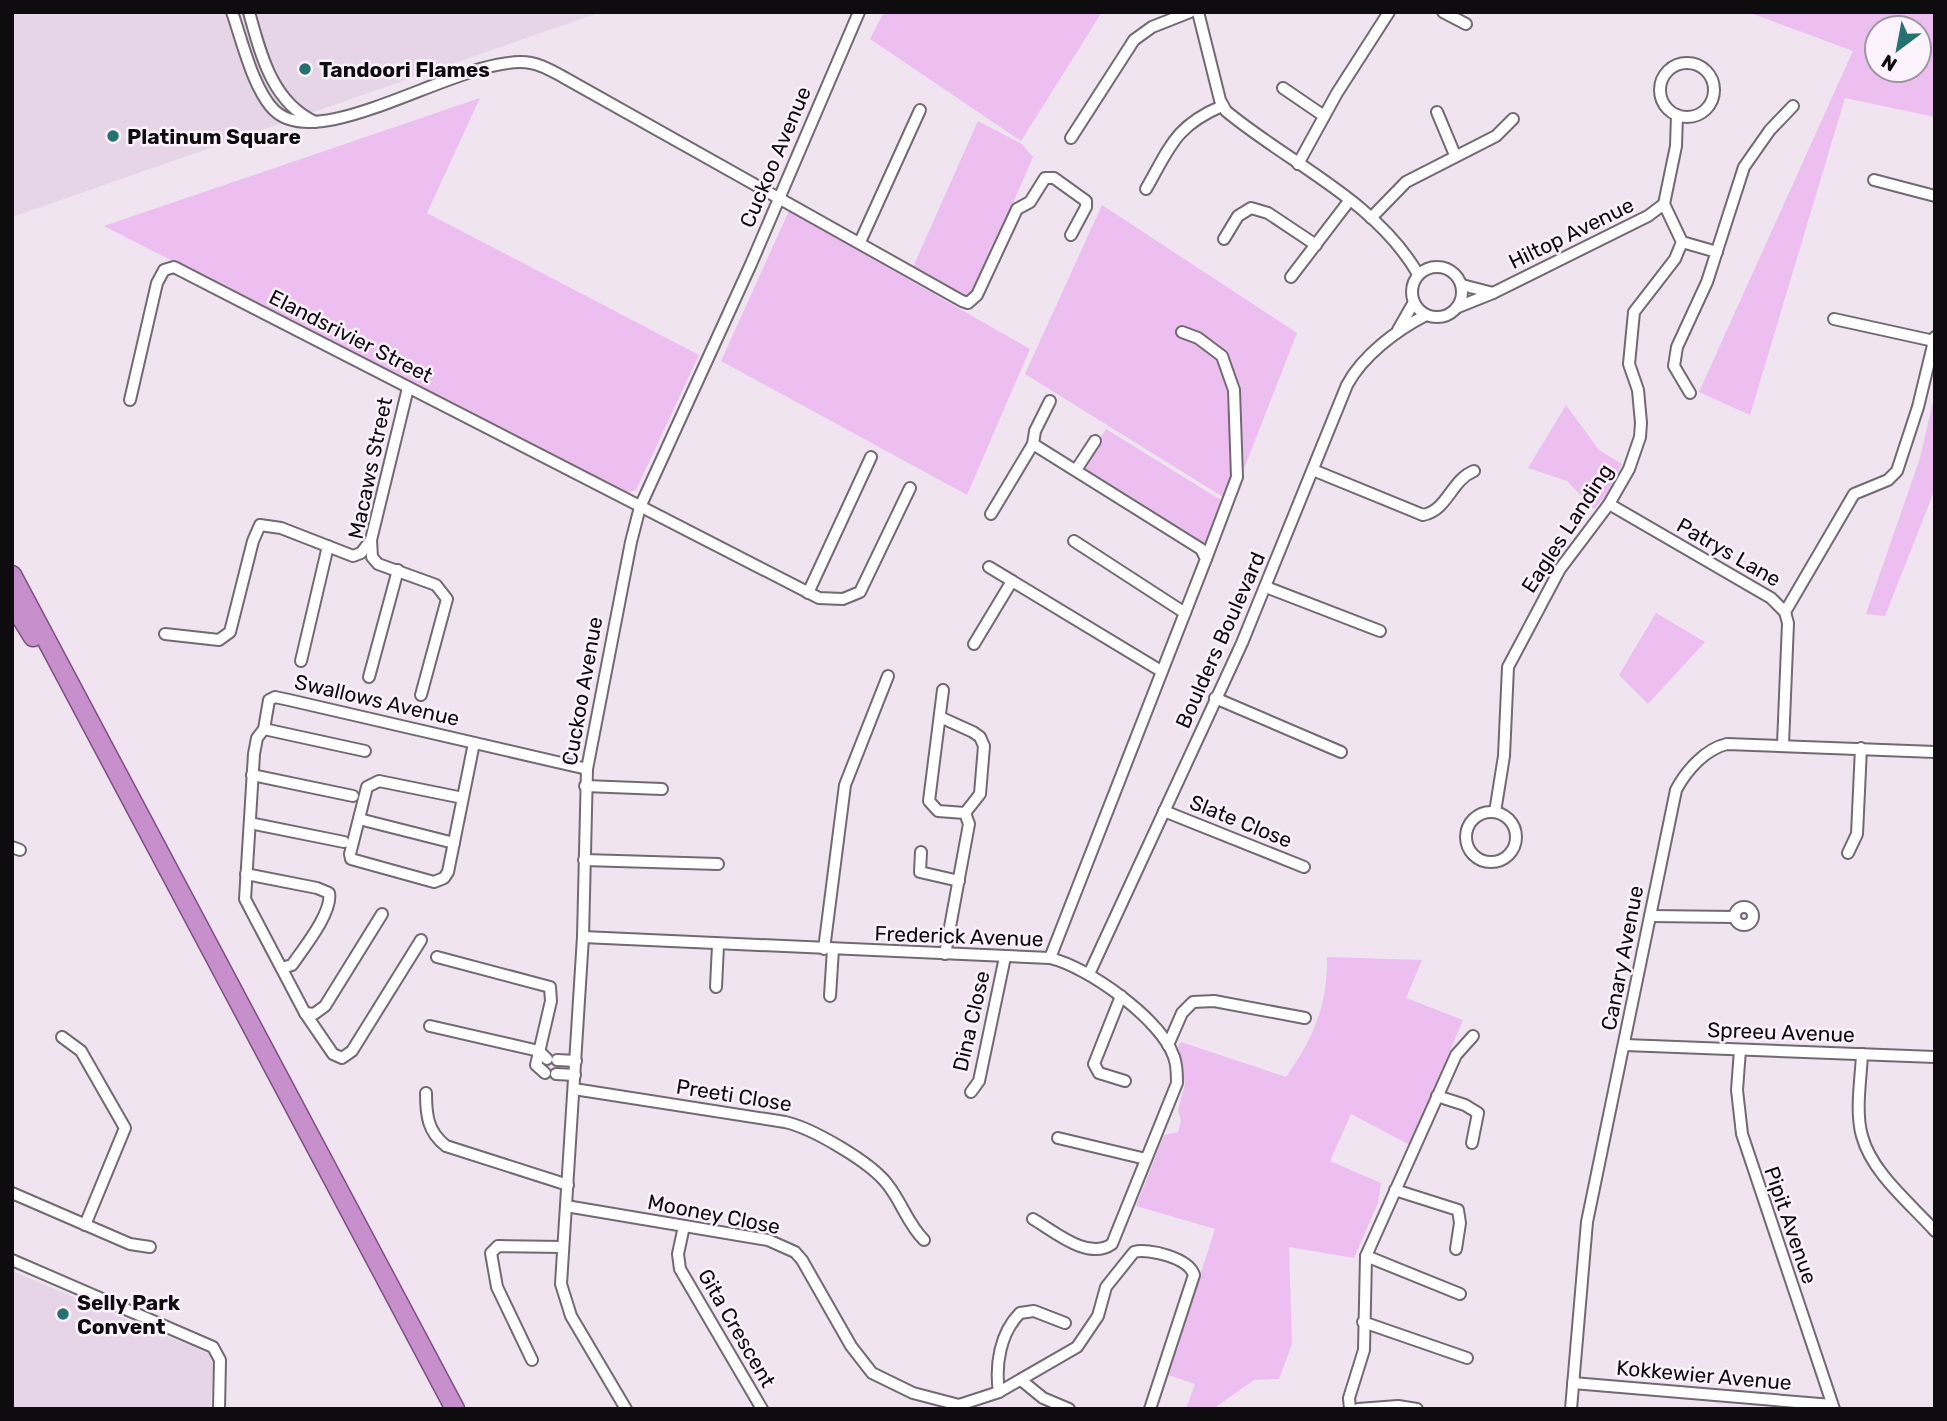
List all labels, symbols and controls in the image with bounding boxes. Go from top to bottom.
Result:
north arrow [1863,14,1933,84]
text: N [1877,50,1901,76]
place label: Tandoori Flames [319,57,490,82]
marker: Tandoori Flames [297,61,313,77]
street label: Cuckoo Avenue [734,83,816,231]
place label: Platinum Square [127,124,301,149]
marker: Platinum Square [105,128,121,144]
street label: Hiltop Avenue [1504,192,1638,274]
street label: Elandsrivier Street [265,284,437,388]
street label: Macaws Street [343,395,397,541]
street label: Eagles Landing [1516,459,1618,597]
street label: Patrys Lane [1673,512,1785,592]
street label: Boulders Boulevard [1170,548,1270,732]
street label: Cuckoo Avenue [557,615,607,767]
street label: Swallows Avenue [292,669,462,731]
street label: Slate Close [1186,789,1296,853]
street label: Canary Avenue [1596,883,1648,1033]
street label: Frederick Avenue [874,921,1044,951]
street label: Dina Close [947,968,995,1074]
street label: Spreeu Avenue [1707,1017,1855,1047]
street label: Preeti Close [674,1074,794,1116]
street label: Pipit Avenue [1759,1163,1823,1287]
street label: Mooney Close [646,1189,782,1239]
street label: Gita Crescent [693,1264,781,1392]
place label: Selly Park Convent [77,1290,181,1339]
marker: Selly Park Convent [55,1306,71,1322]
street label: Kokkewier Avenue [1615,1355,1793,1395]

